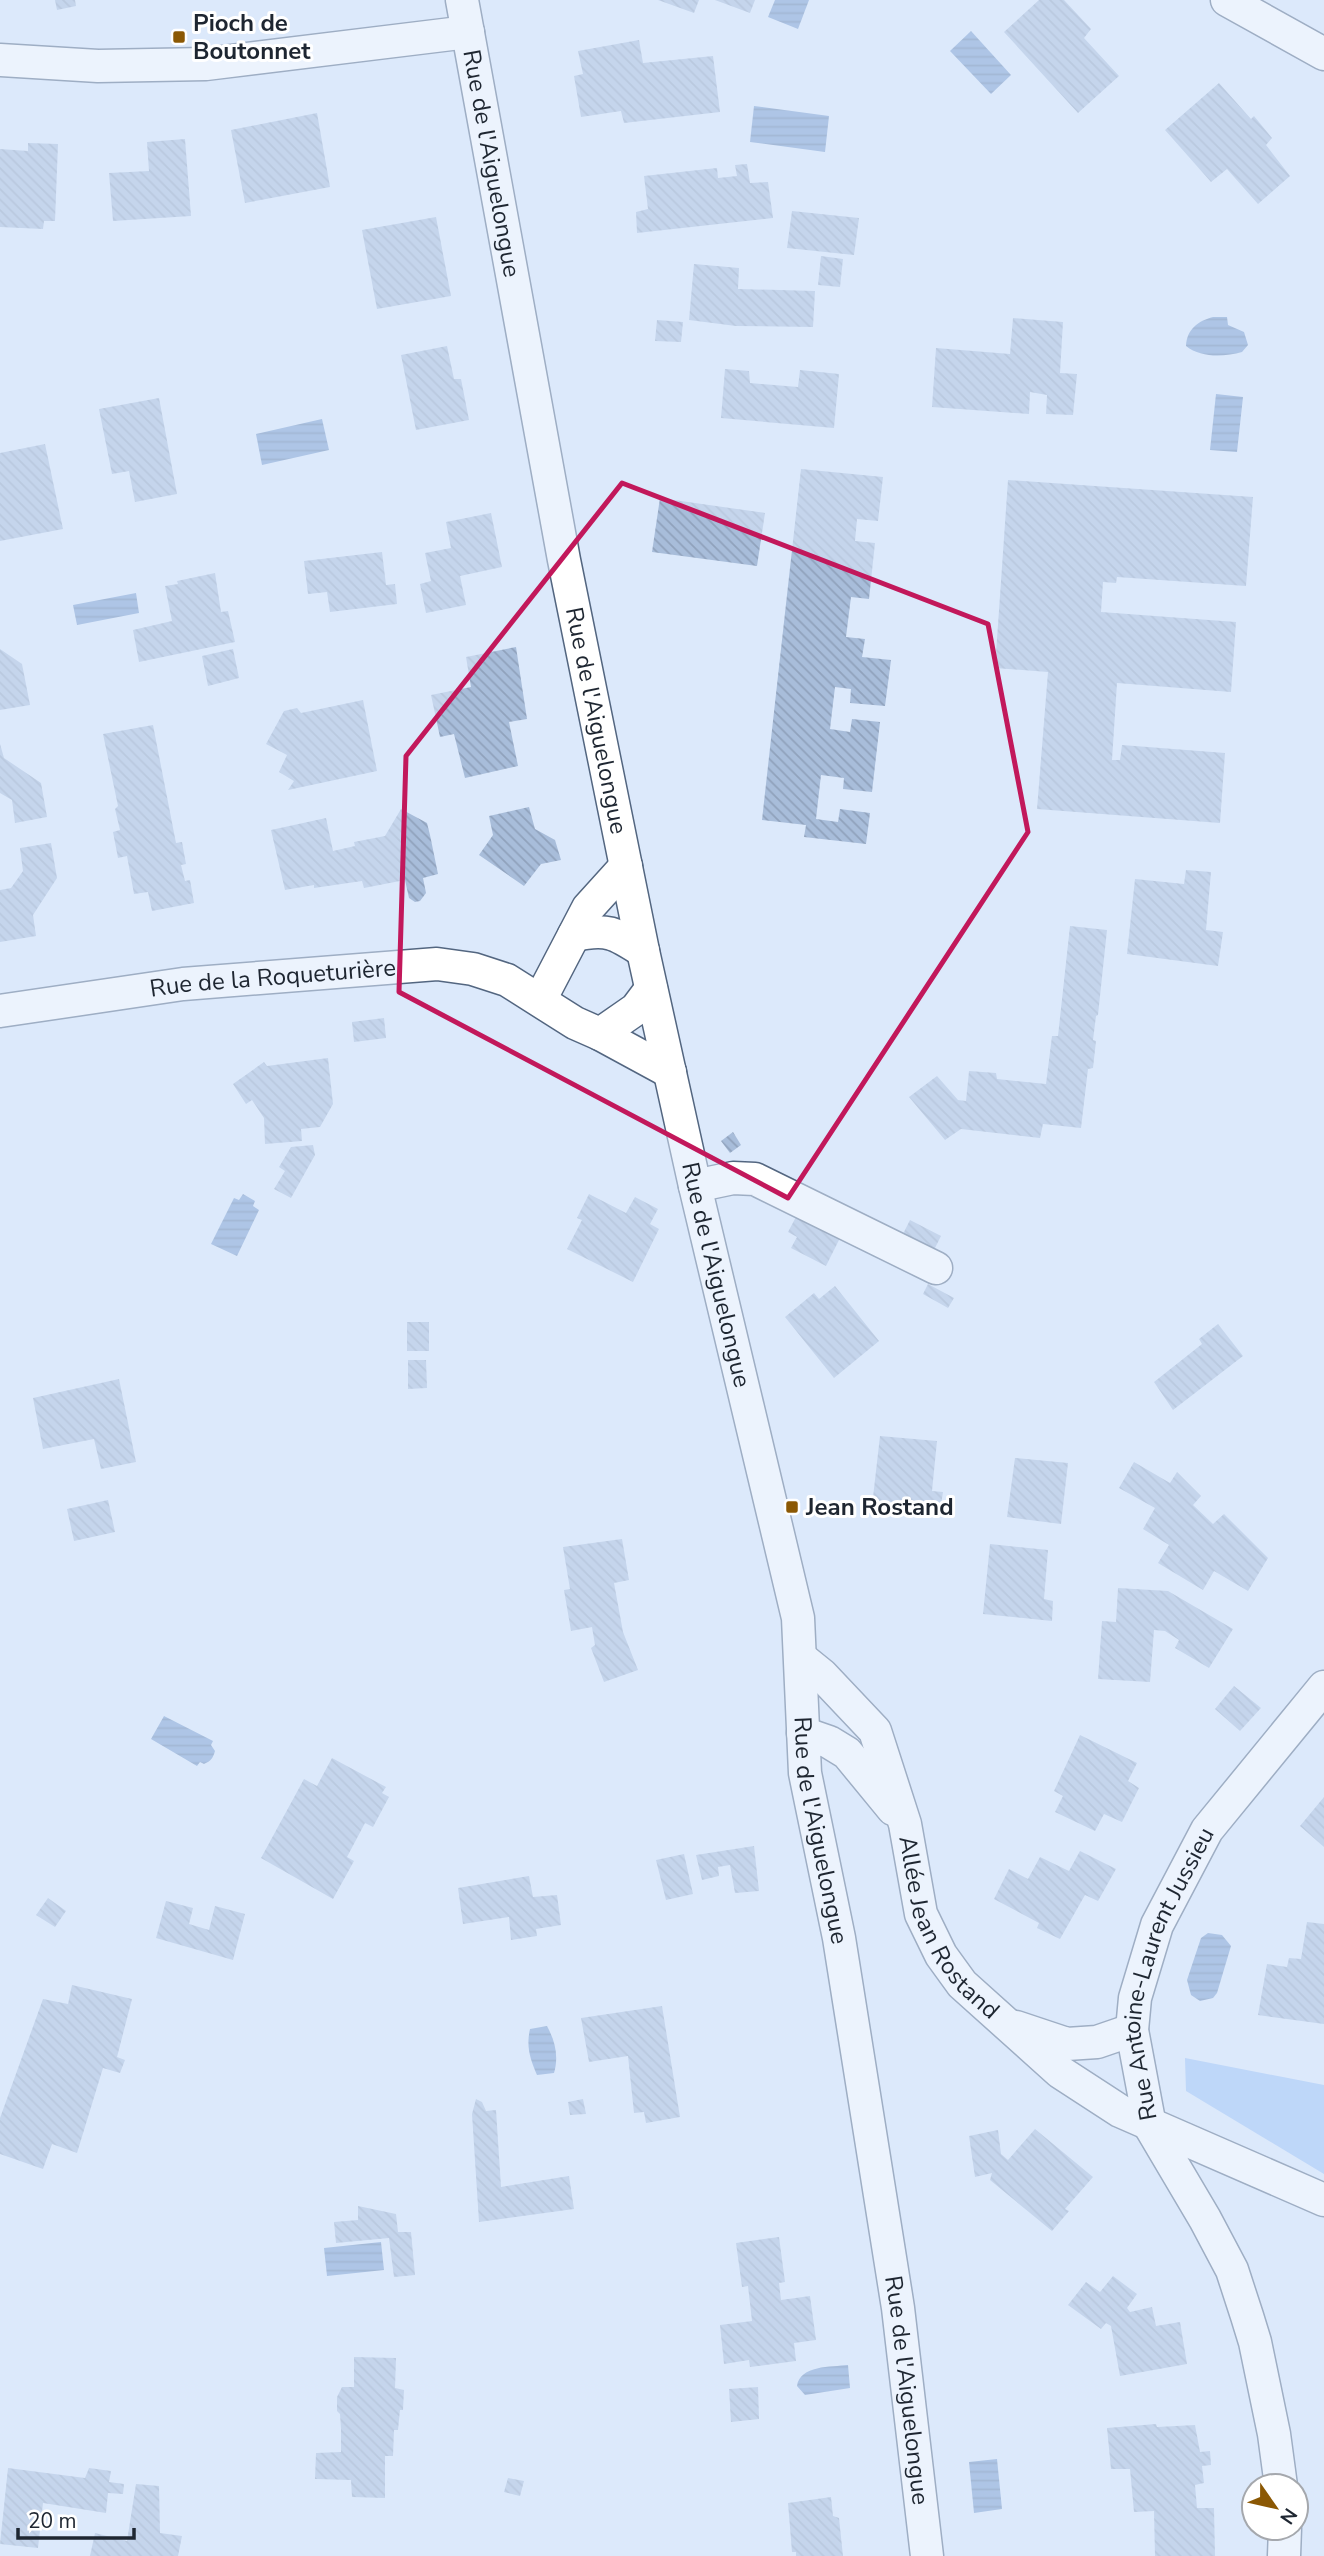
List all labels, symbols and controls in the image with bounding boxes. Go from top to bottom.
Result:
place label: Pioch de Boutonnet [193,7,311,67]
marker: Pioch de Boutonnet [171,29,187,45]
street label: Rue de l'Aiguelongue [455,47,528,280]
street label: Rue de l'Aiguelongue [558,604,635,837]
street label: Rue de la Roqueturière [148,951,397,1005]
street label: Rue de l'Aiguelongue [674,1159,758,1391]
place label: Jean Rostand [805,1491,954,1523]
marker: Jean Rostand [784,1499,800,1515]
street label: Rue de l'Aiguelongue [786,1716,856,1947]
street label: Rue Antoine-Laurent Jussieu [1116,1822,1222,2123]
street label: Allée Jean Rostand [891,1833,1006,2026]
street label: Rue de l'Aiguelongue [877,2273,937,2507]
north arrow [1240,2472,1310,2542]
scale bar [18,2496,133,2540]
text: N [1274,2503,1303,2529]
text: 20 m [28,2507,77,2535]

